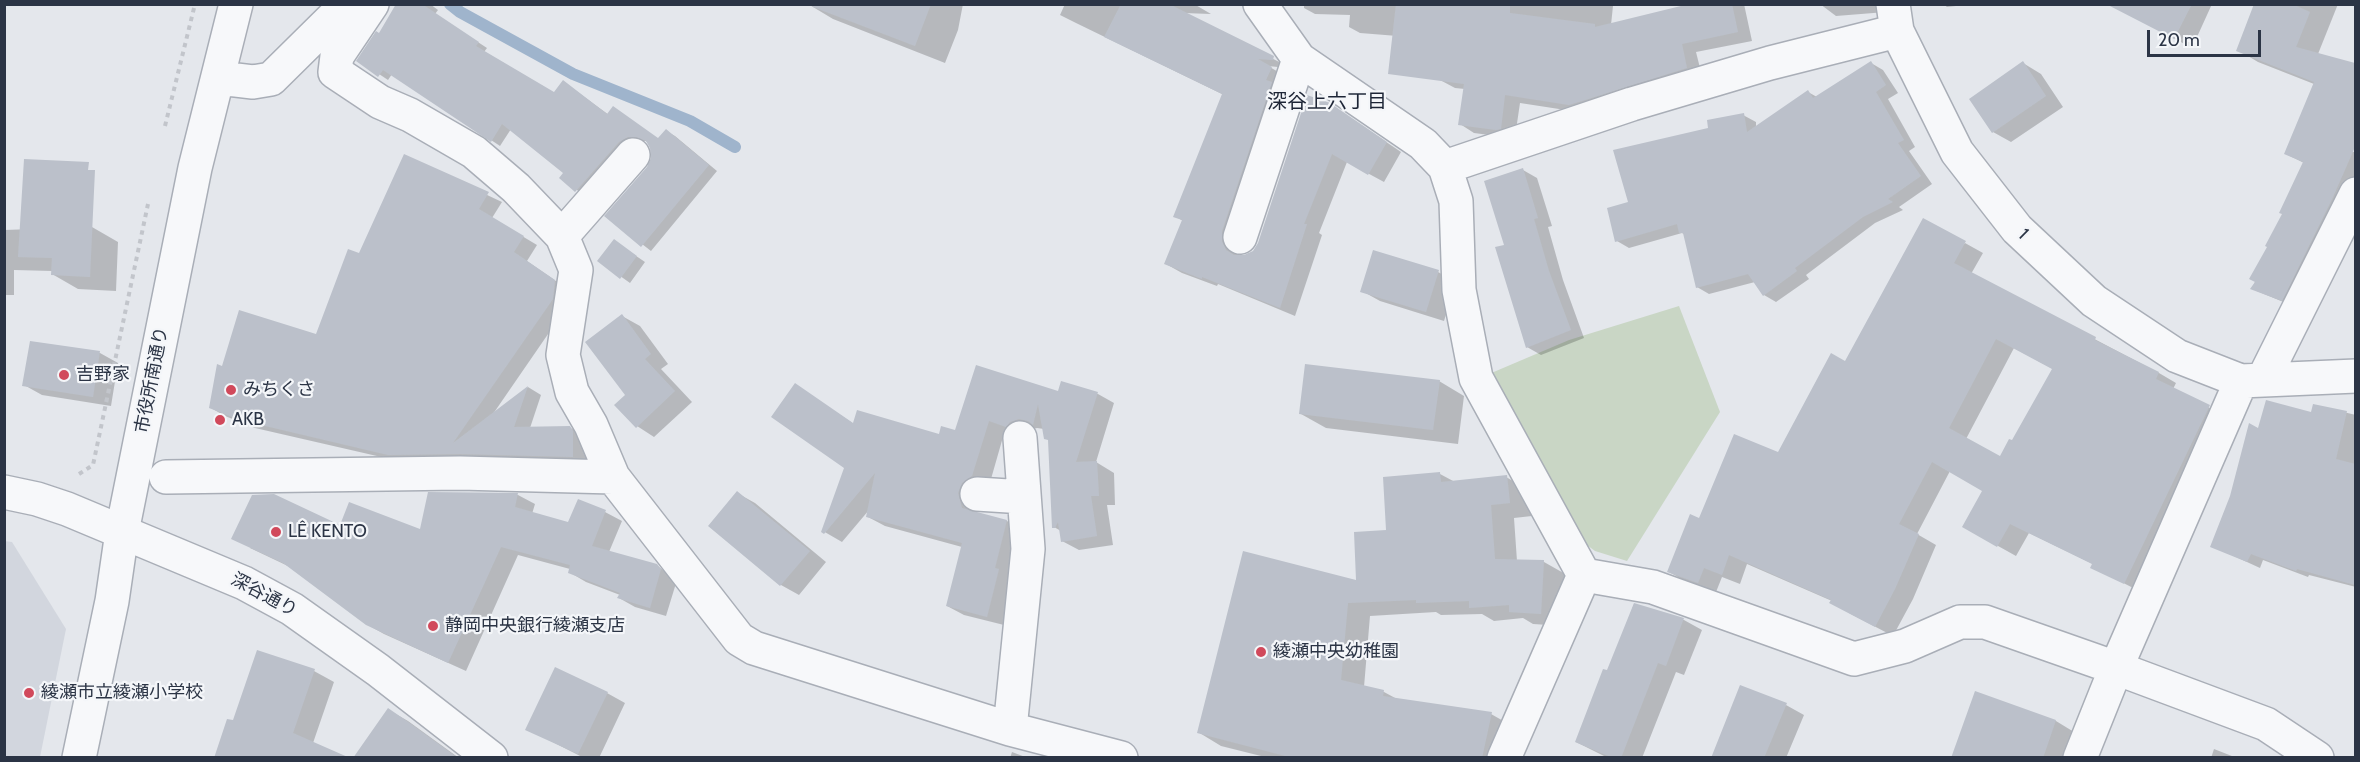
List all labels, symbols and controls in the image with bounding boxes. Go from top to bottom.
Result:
scale bar [2150,18,2264,56]
text: 20 m [2158,29,2200,51]
district label: 深谷上六丁目 [1267,90,1387,114]
street label: 1 [2013,224,2033,244]
street label: 市役所南通り [131,325,173,435]
place label: 吉野家 [76,364,130,386]
marker: 吉野家 [57,368,71,382]
place label: みちくさ [243,379,315,401]
marker: みちくさ [224,383,238,397]
place label: AKB [232,409,264,431]
marker: AKB [213,413,227,427]
place label: LÊ KENTO [288,521,367,543]
marker: LÊ KENTO [269,525,283,539]
street label: 深谷通り [227,569,301,621]
place label: 静岡中央銀行綾瀬支店 [445,615,625,637]
marker: 静岡中央銀行綾瀬支店 [426,619,440,633]
place label: 綾瀬中央幼稚園 [1273,641,1399,663]
marker: 綾瀬中央幼稚園 [1254,645,1268,659]
place label: 綾瀬市立綾瀬小学校 [41,682,203,704]
marker: 綾瀬市立綾瀬小学校 [22,686,36,700]

